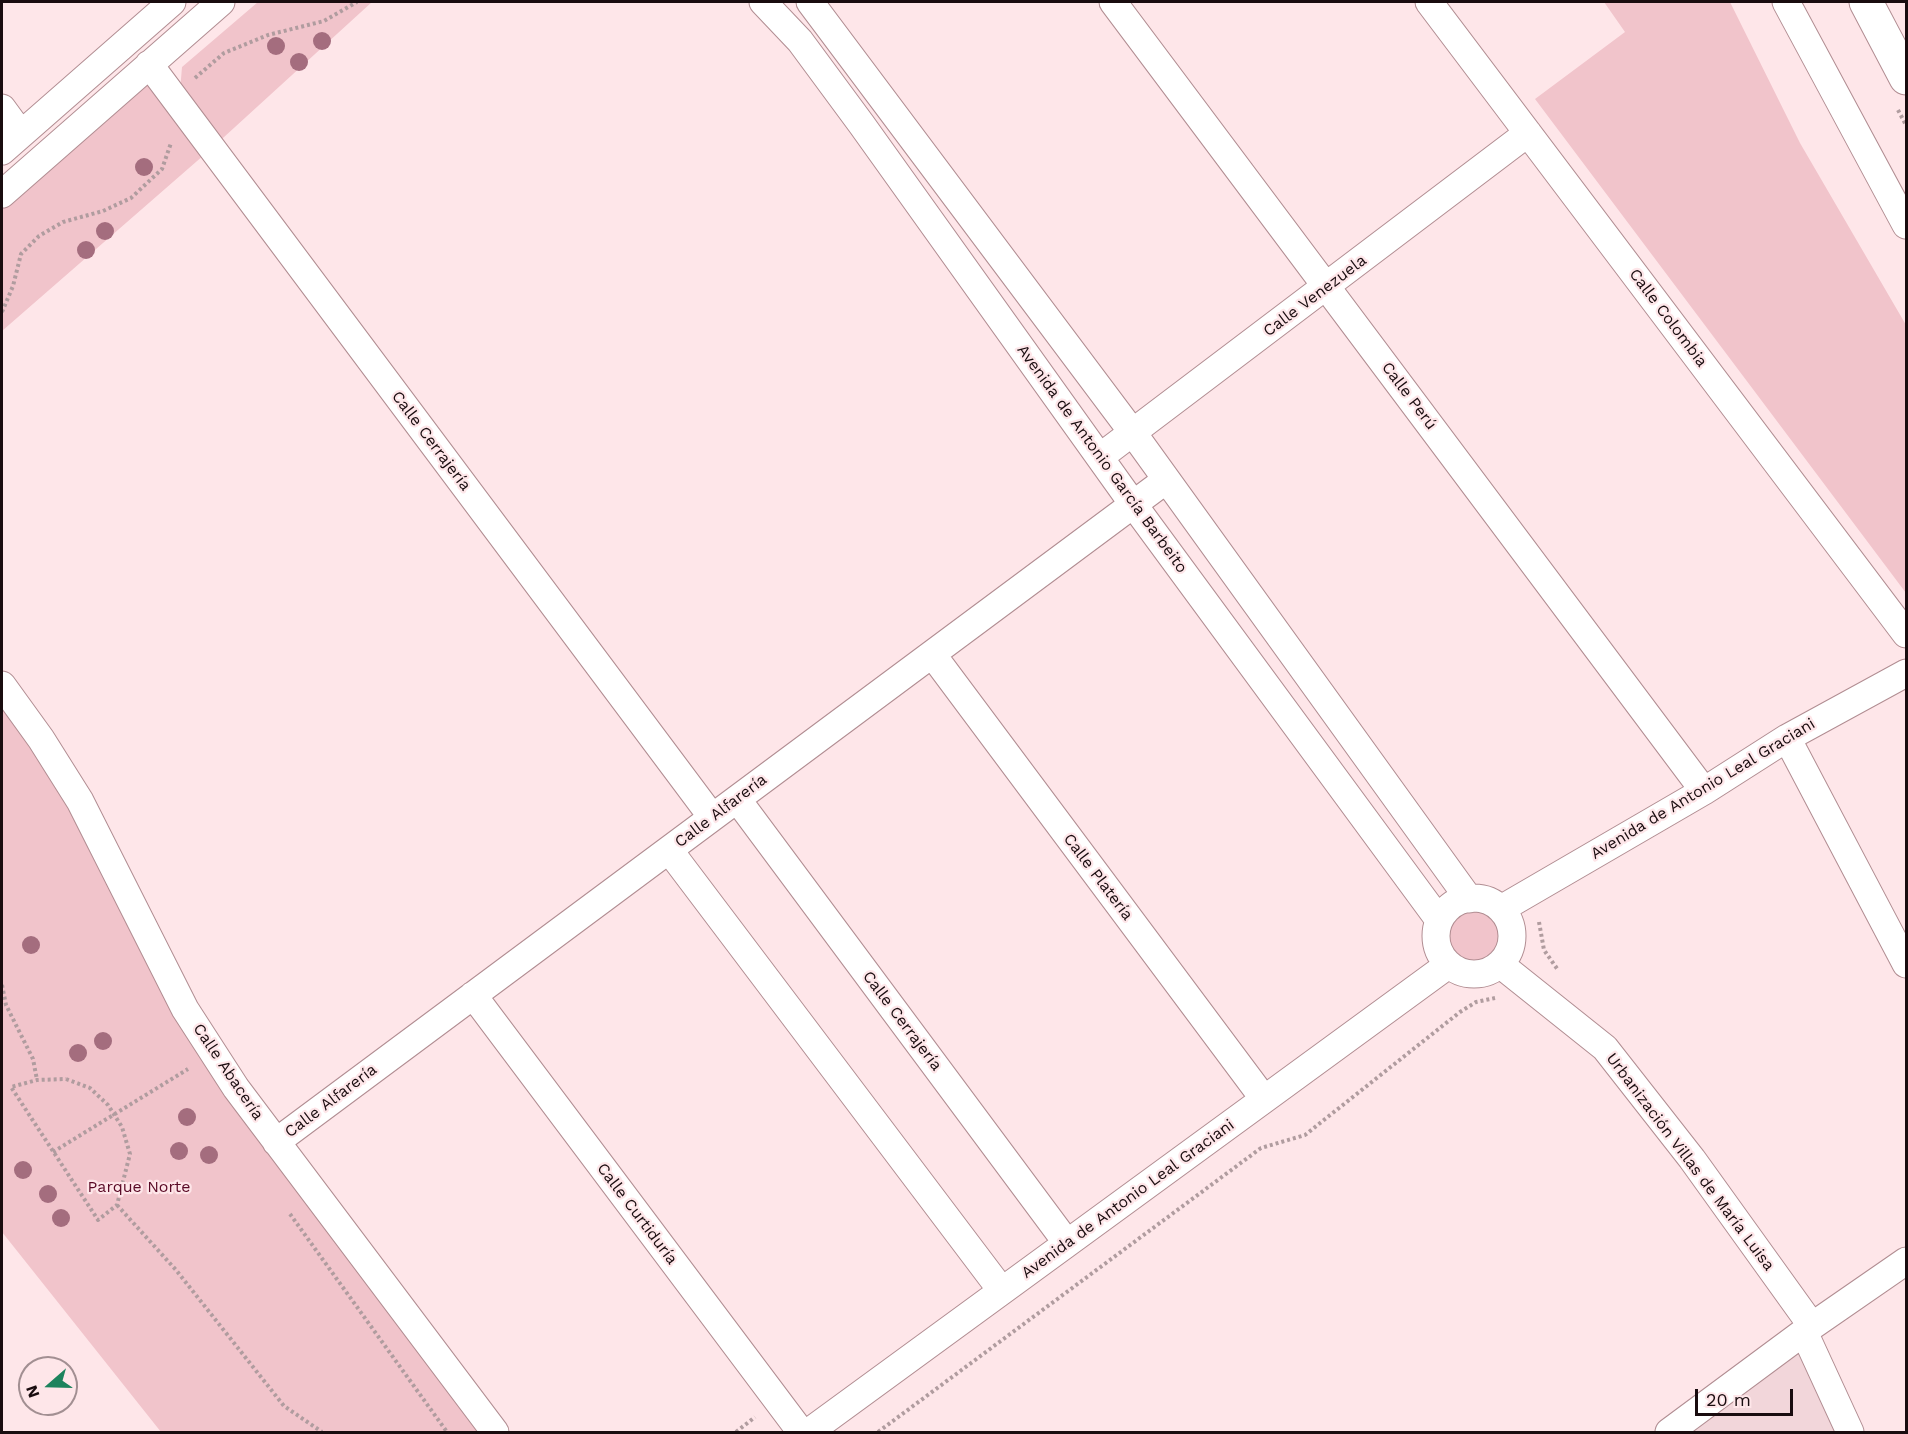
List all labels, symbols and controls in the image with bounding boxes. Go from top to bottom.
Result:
street label: Calle Venezuela [1260,251,1370,341]
street label: Calle Colombia [1625,265,1711,371]
street label: Avenida de Antonio García Barbeito [1013,341,1191,577]
street label: Calle Perú [1377,358,1441,434]
street label: Calle Cerrajería [387,387,475,495]
street label: Avenida de Antonio Leal Graciani [1587,714,1819,864]
street label: Calle Alfarería [671,770,771,852]
street label: Calle Platería [1059,830,1137,924]
street label: Calle Cerrajería [858,967,946,1075]
street label: Calle Abacería [189,1020,267,1124]
street label: Urbanización Villas de María Luisa [1602,1049,1778,1275]
street label: Calle Alfarería [281,1060,381,1142]
street label: Avenida de Antonio Leal Graciani [1018,1115,1238,1283]
street label: Calle Curtiduría [593,1159,681,1269]
park label: Parque Norte [88,1177,190,1197]
north arrow [18,1356,78,1416]
scale bar [1698,1377,1796,1415]
text: N [22,1383,43,1400]
text: 20 m [1706,1389,1751,1410]

